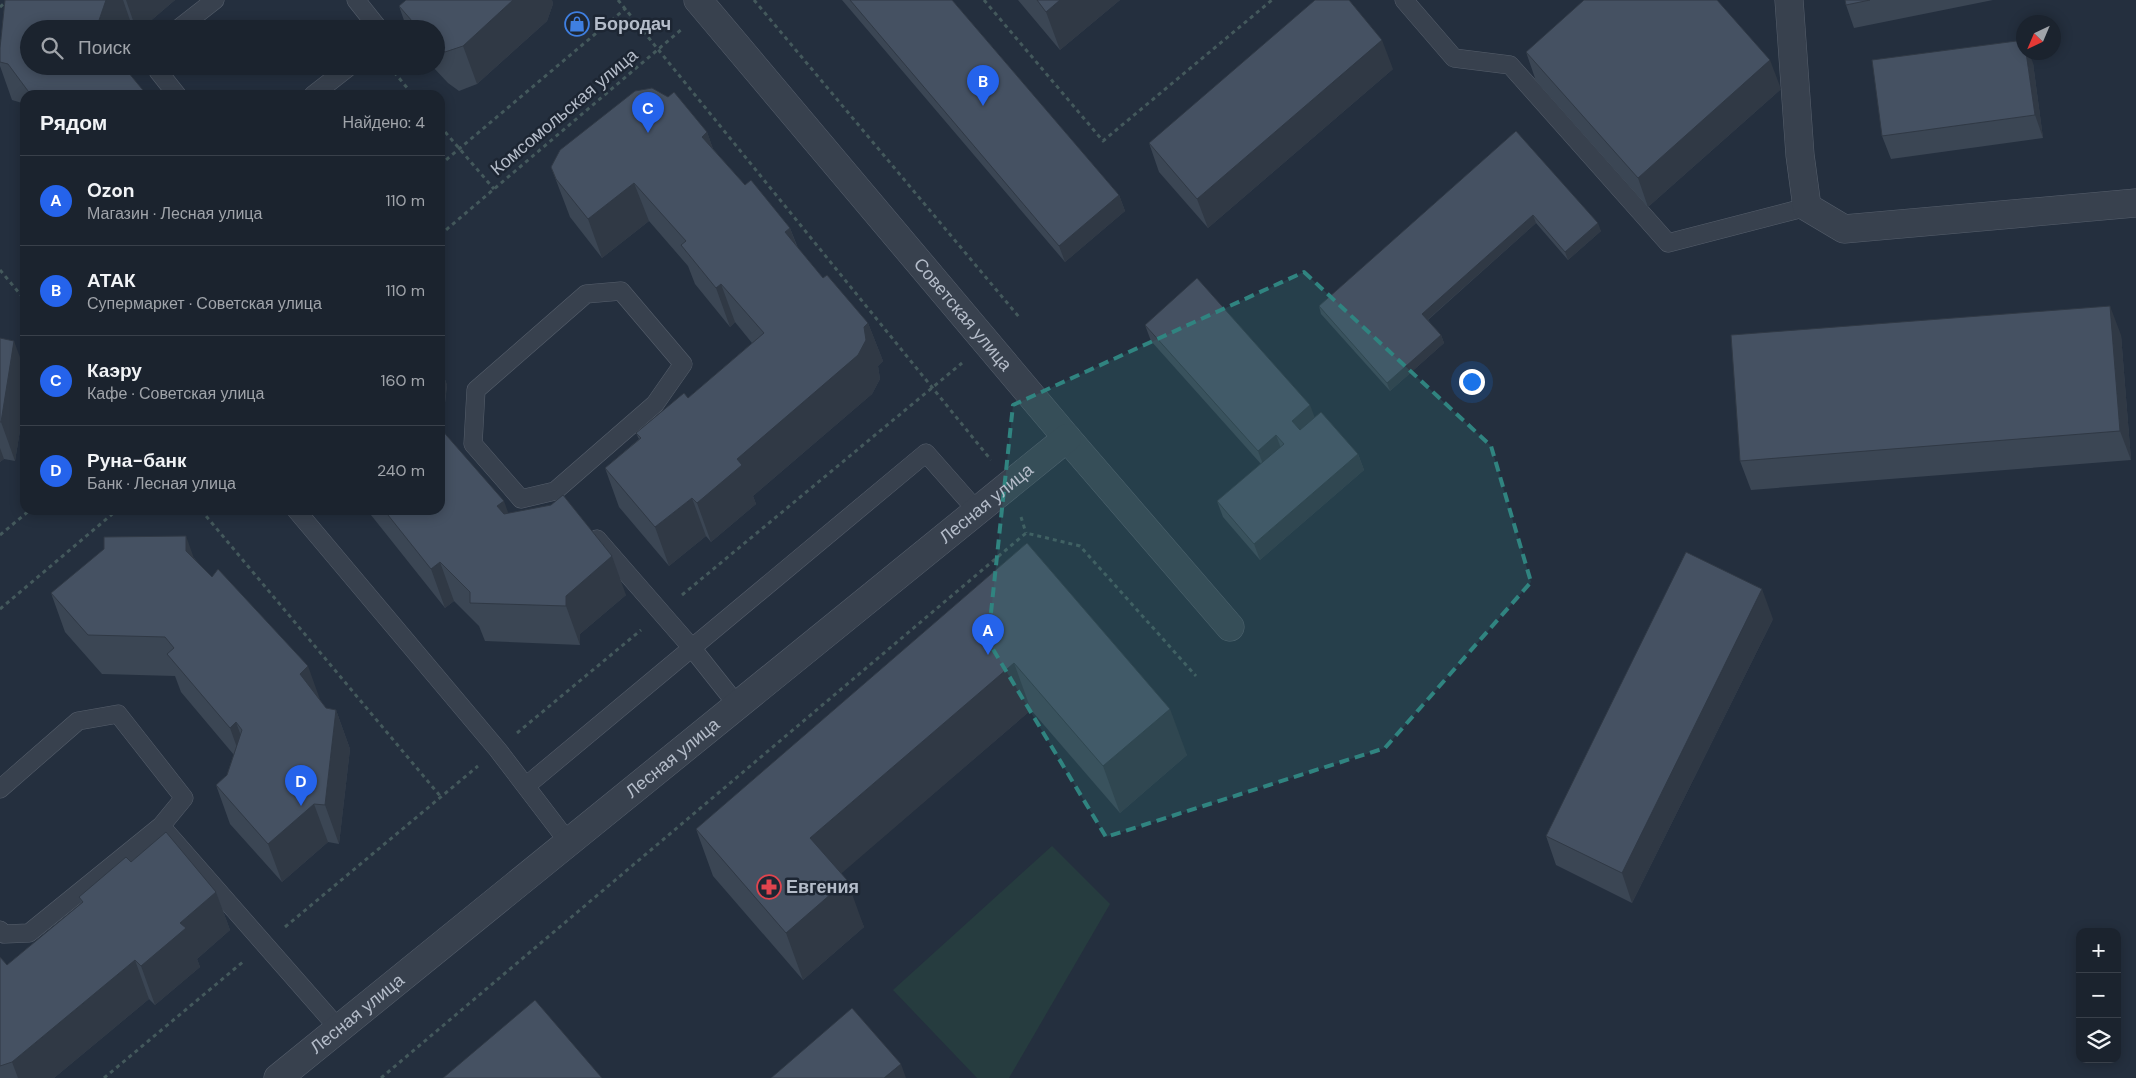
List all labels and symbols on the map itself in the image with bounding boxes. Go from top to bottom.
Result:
shop icon: Бородач [564,11,590,37]
place label: Бородач [594,12,671,36]
north arrow [2016,15,2061,60]
street label: Комсомольская улица [485,43,643,181]
pin: B [967,65,999,106]
pin: C [632,92,664,133]
street label: Советская улица [908,253,1018,377]
your location [1459,369,1485,395]
street label: Лесная улица [934,457,1039,549]
pin: A [972,614,1004,655]
street label: Лесная улица [620,712,725,803]
pin: D [285,765,317,806]
pharmacy icon: Евгения [756,874,782,900]
place label: Евгения [786,875,859,899]
street label: Лесная улица [305,968,410,1059]

